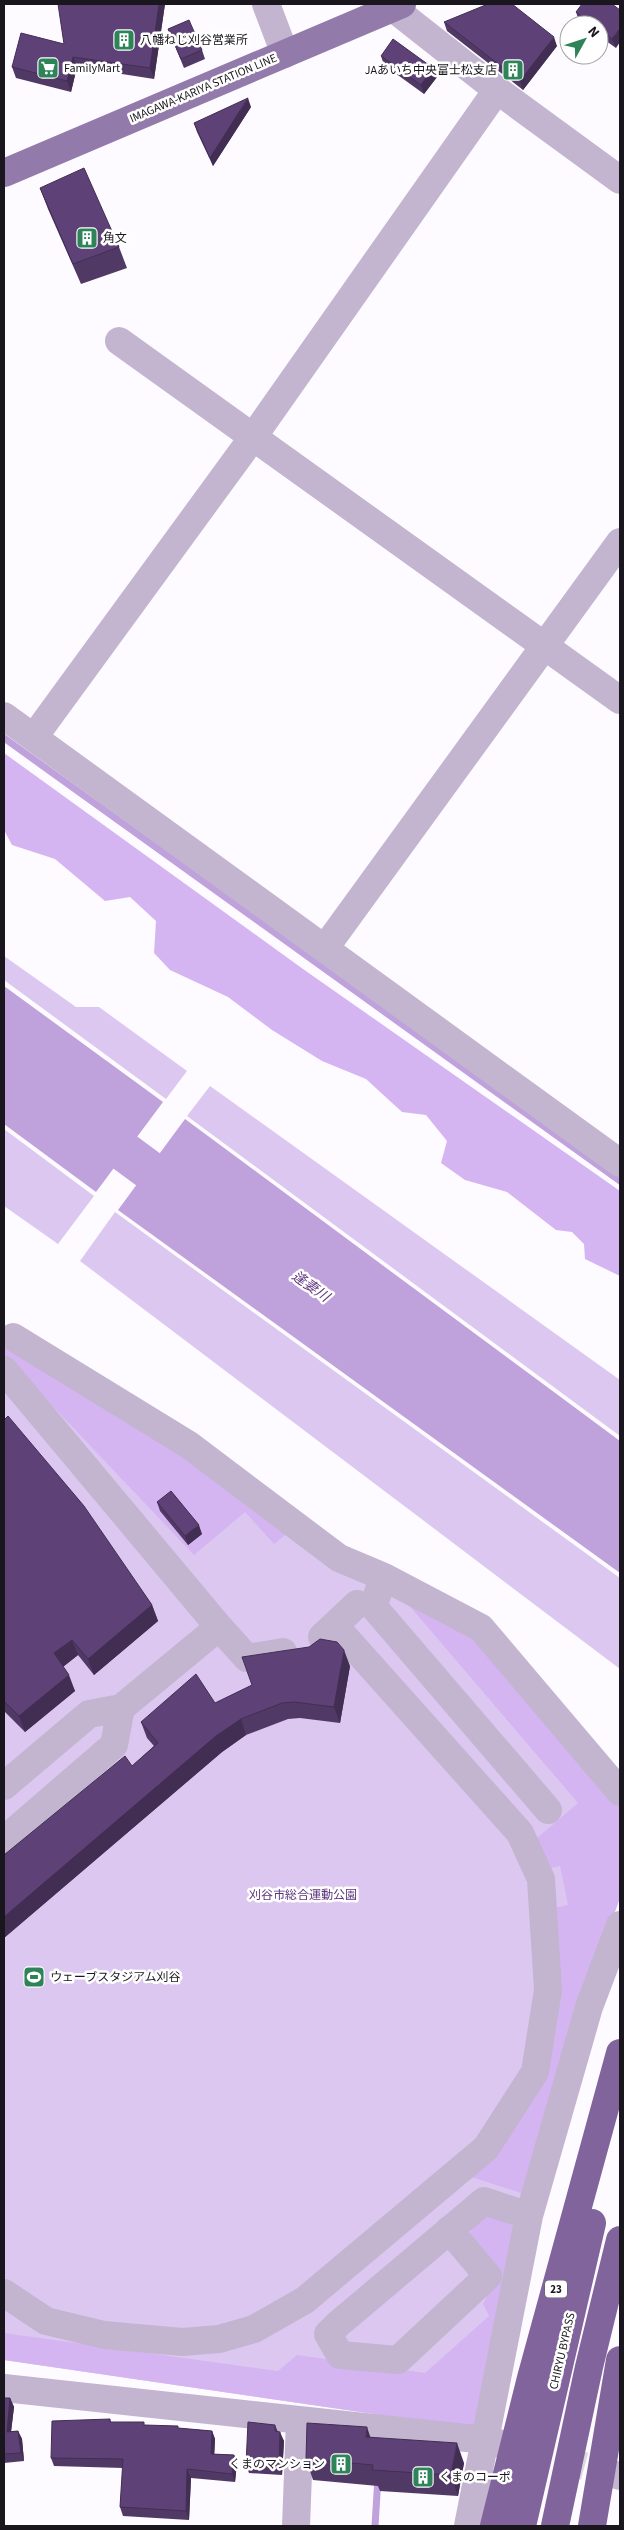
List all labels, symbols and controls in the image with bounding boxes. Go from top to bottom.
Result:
north arrow [559,15,609,65]
text: N [583,22,604,42]
building icon: 八幡ねじ刈谷営業所 [112,28,136,52]
place label: 八幡ねじ刈谷営業所 [140,32,248,49]
street label: IMAGAWA-KARIYA STATION LINE [127,50,279,127]
supermarket icon: FamilyMart [36,56,60,80]
building icon: JAあいち中央富士松支店 [501,58,525,82]
place label: FamilyMart [64,60,120,77]
place label: JAあいち中央富士松支店 [365,62,497,79]
building icon: 角文 [75,226,99,250]
place label: 角文 [103,230,127,247]
water label: 逢妻川 [287,1267,335,1308]
park label: 刈谷市総合運動公園 [249,1887,357,1904]
sports icon: ウェーブスタジアム刈谷 [22,1965,46,1989]
place label: ウェーブスタジアム刈谷 [50,1969,180,1986]
road number: 23 [545,2280,567,2298]
street label: CHIRYU BYPASS [545,2311,580,2391]
building icon: くまのマンション [329,2452,353,2476]
place label: くまのマンション [229,2456,325,2473]
building icon: くまのコーポ [411,2465,435,2489]
place label: くまのコーポ [439,2469,511,2486]

